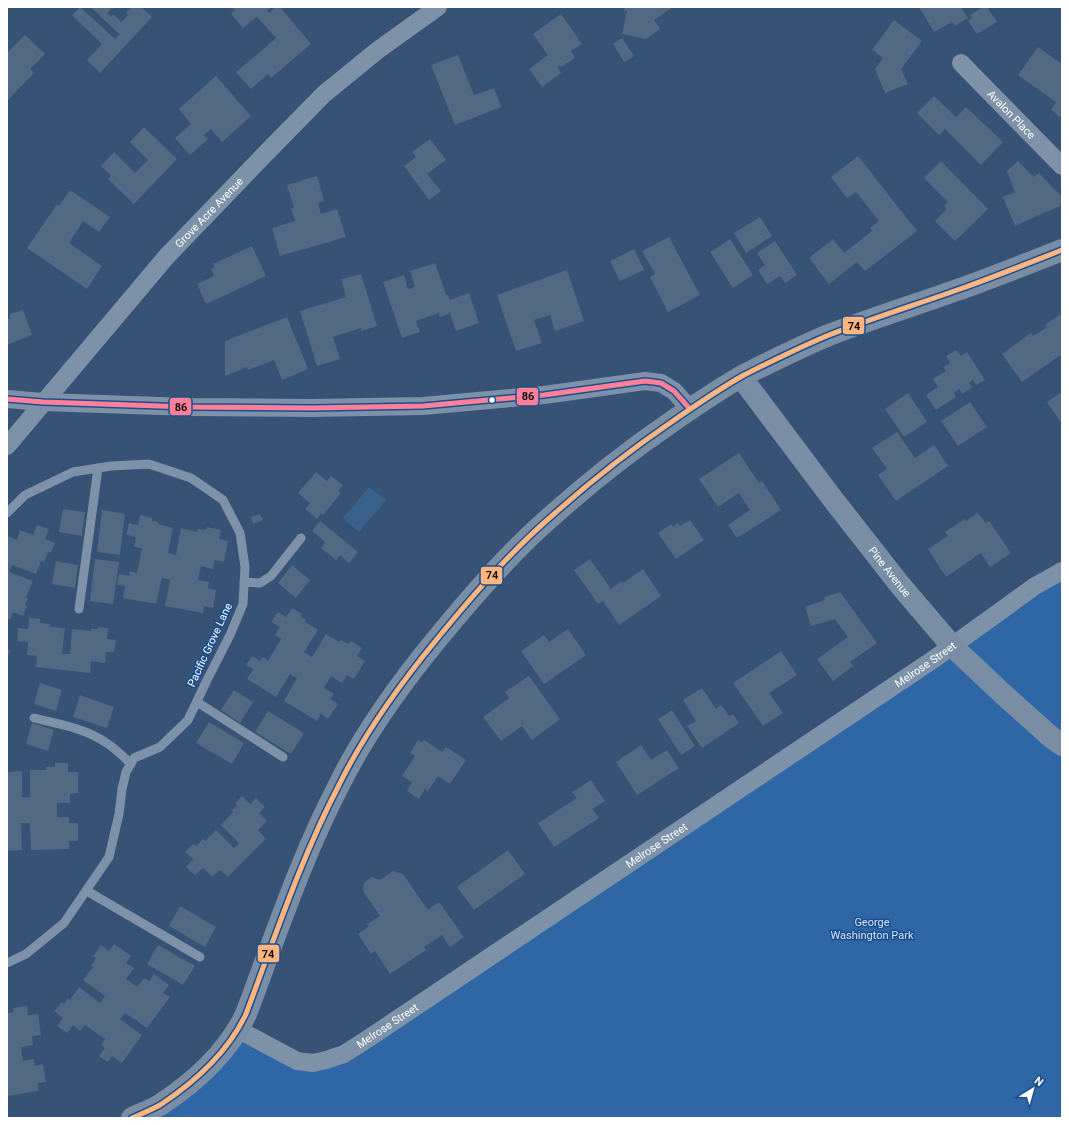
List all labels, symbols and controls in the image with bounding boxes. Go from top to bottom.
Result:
street label: Avalon Place [985,87,1038,142]
street label: Grove Acre Avenue [172,174,246,250]
line badge: 74 [842,316,865,335]
text: 74 [848,320,861,333]
line badge: 86 [516,387,539,406]
text: 86 [522,390,534,403]
unlabelled marker [487,395,497,405]
line badge: 86 [169,397,192,416]
text: 86 [175,401,187,414]
street label: Pine Avenue [866,544,914,599]
line badge: 74 [480,566,503,585]
text: 74 [486,569,499,582]
street label: Pacific Grove Lane [185,601,235,689]
street label: Melrose Street [892,639,959,690]
street label: Melrose Street [623,820,690,870]
park label: George Washington Park [831,916,914,942]
line badge: 74 [257,944,280,963]
text: 74 [262,948,275,961]
street label: Melrose Street [354,1000,421,1051]
north arrow [1013,1069,1053,1109]
text: N [1032,1074,1046,1089]

